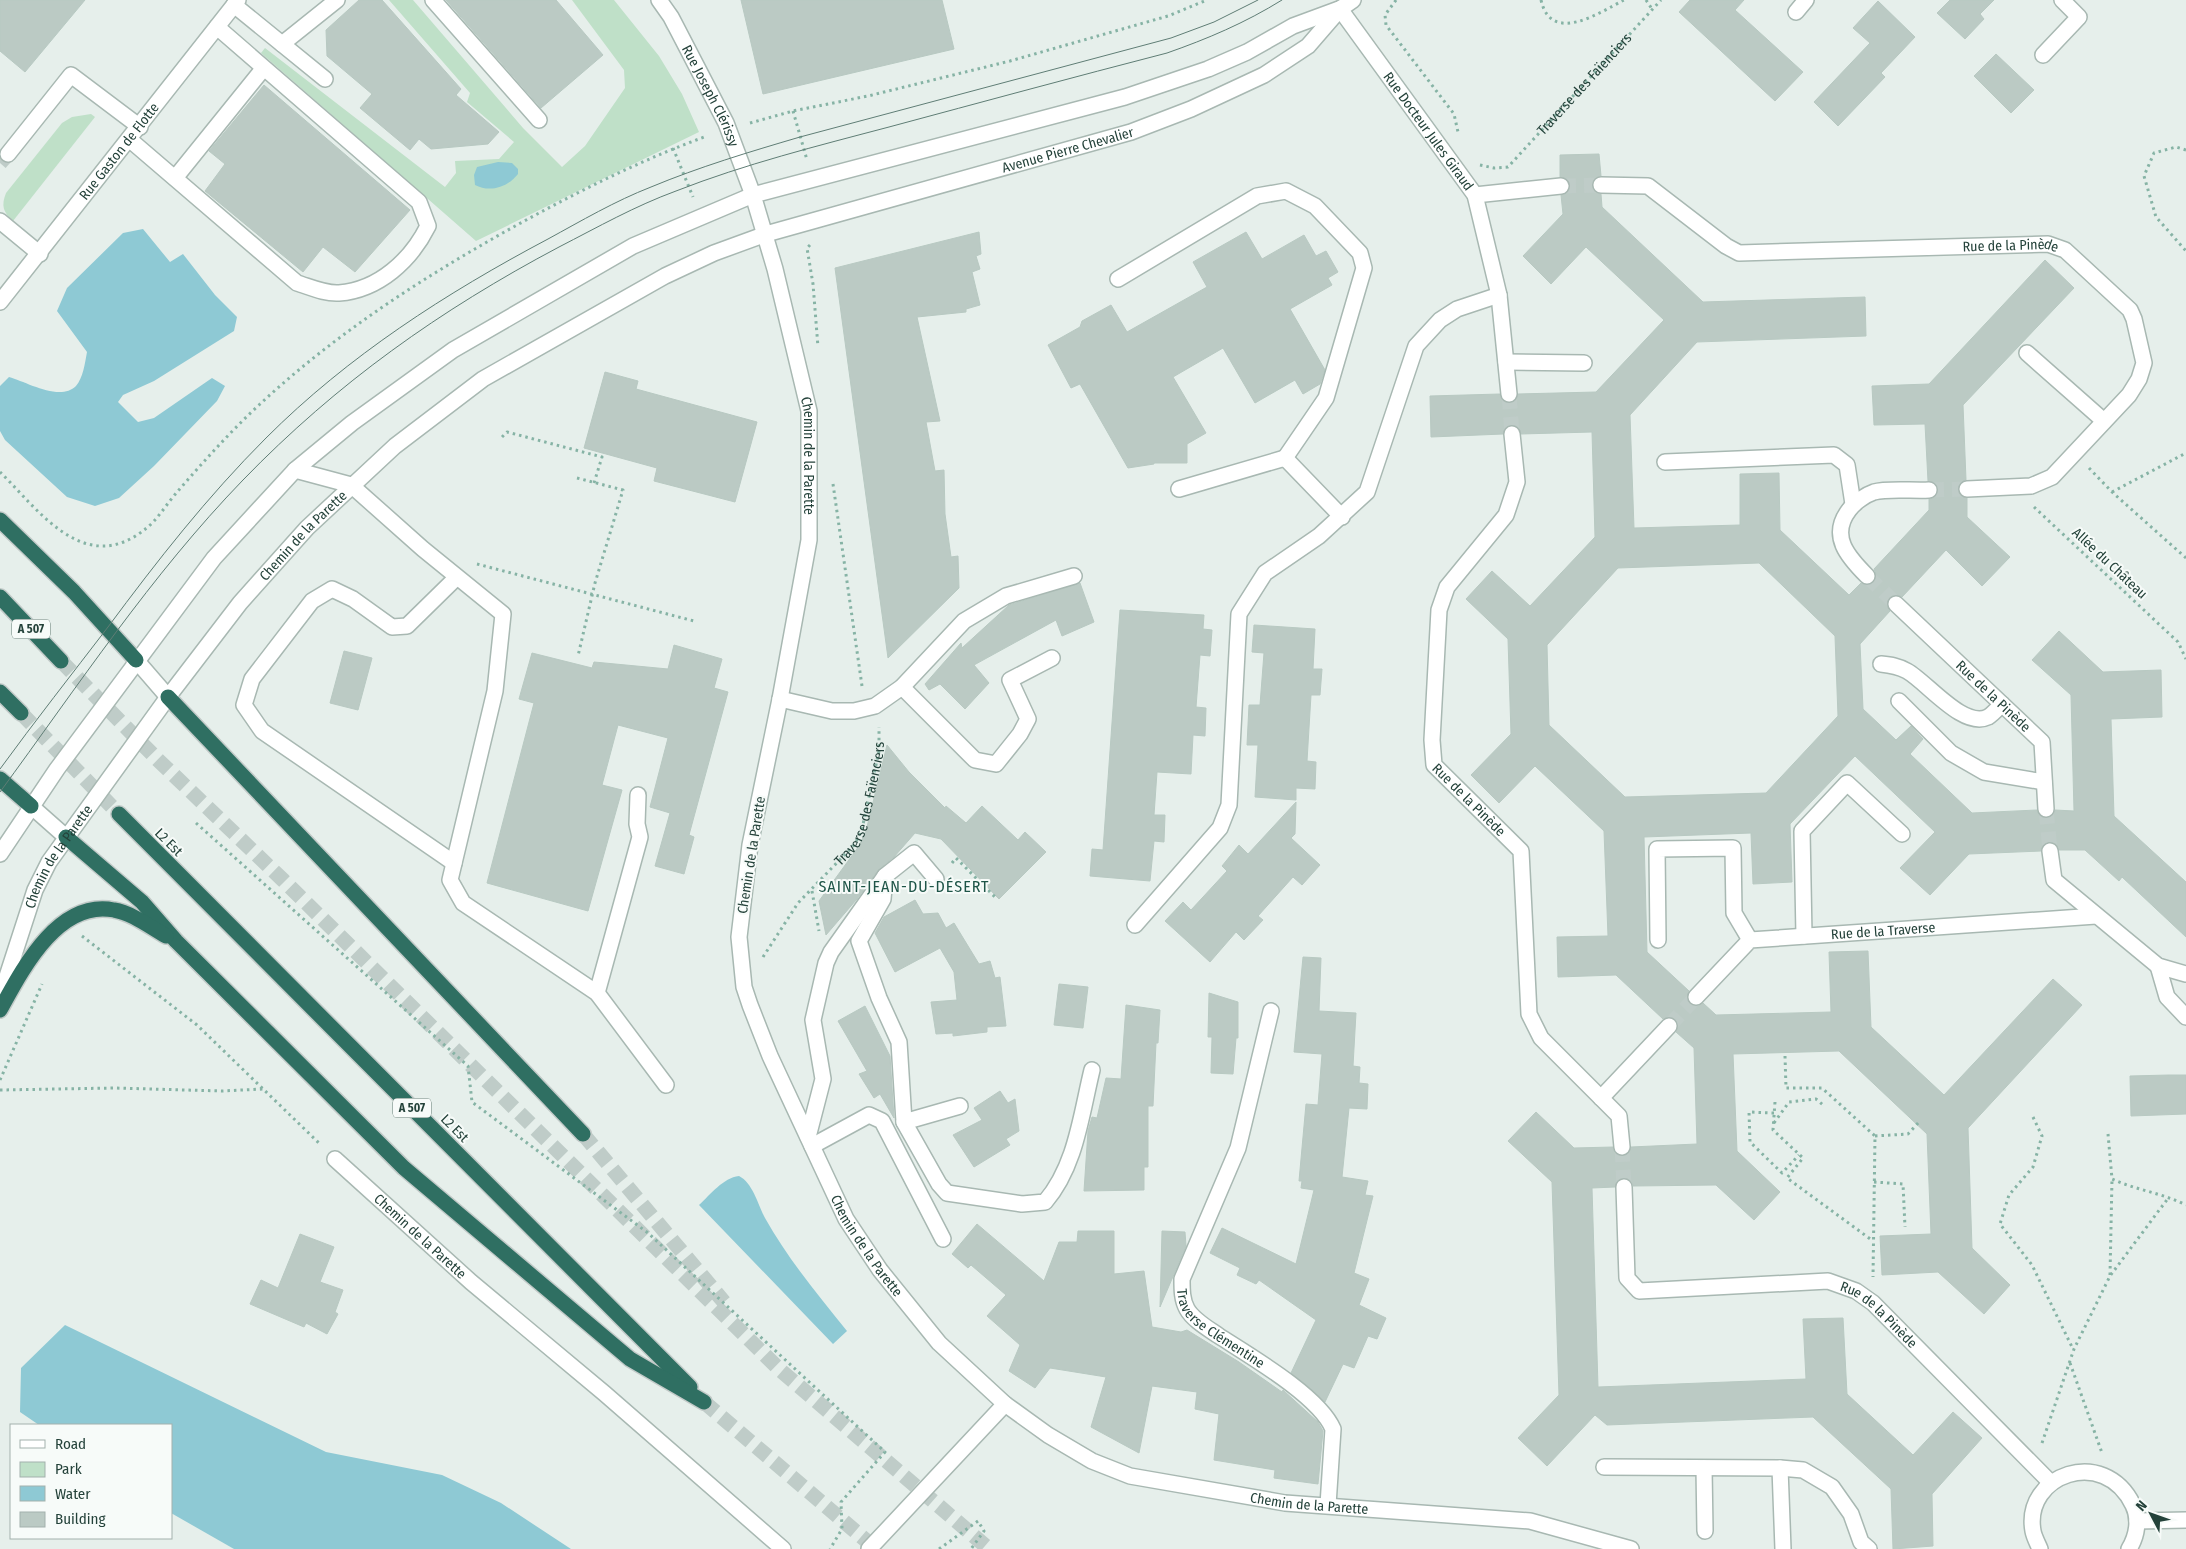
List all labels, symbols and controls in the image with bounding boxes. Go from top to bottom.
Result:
street label: Traverse des Faïenciers [1534,30,1635,139]
street label: Rue Joseph Clérissy [678,42,742,150]
street label: Rue Docteur Jules Giraud [1380,69,1477,194]
street label: Rue Gaston de Flotte [76,99,163,204]
street label: Avenue Pierre Chevalier [1000,124,1136,177]
street label: Rue de la Pinède [1962,235,2061,256]
street label: Chemin de la Parette [797,395,817,515]
street label: Chemin de la Parette [256,487,351,584]
street label: Allée du Château [2069,524,2151,602]
road number: A 507 [12,620,50,638]
street label: Rue de la Pinède [1952,657,2034,736]
street label: Traverse des Faïenciers [831,742,888,869]
street label: Rue de la Pinède [1428,760,1509,840]
street label: Chemin de la Parette [734,795,769,915]
street label: Chemin de la Parette [22,802,96,911]
street label: L2 Est [151,825,186,860]
district label: SAINT-JEAN-DU-DÉSERT [819,877,989,896]
street label: Rue de la Traverse [1830,919,1936,943]
road number: A 507 [393,1098,431,1118]
street label: L2 Est [437,1111,472,1146]
street label: Chemin de la Parette [370,1190,470,1283]
street label: Chemin de la Parette [827,1192,906,1300]
street label: Rue de la Pinède [1838,1278,1921,1352]
street label: Traverse Clémentine [1173,1288,1268,1372]
legend [10,1424,172,1539]
text: Road [55,1435,86,1453]
text: Park [55,1460,82,1478]
text: Water [55,1485,91,1503]
street label: Chemin de la Parette [1249,1489,1369,1518]
north arrow [2126,1489,2176,1539]
text: N [2132,1497,2151,1515]
text: Building [55,1510,106,1528]

